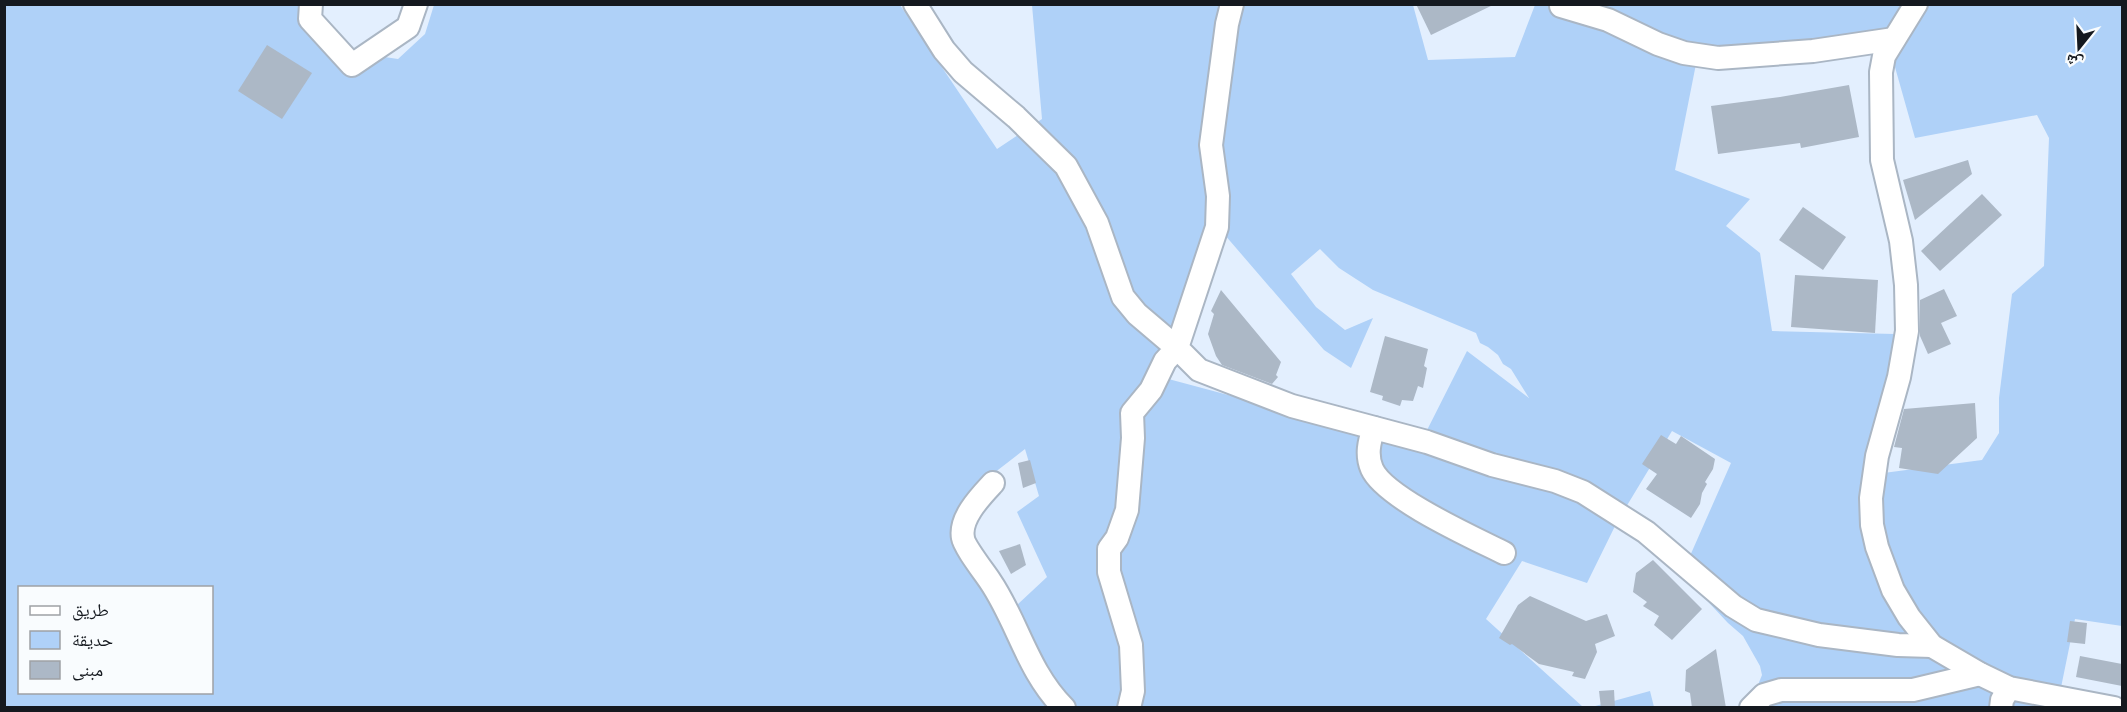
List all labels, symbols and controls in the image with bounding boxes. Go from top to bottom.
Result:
north arrow [2049,18,2109,78]
text: ش [2063,50,2086,73]
legend [18,586,213,694]
text: طريق [72,599,109,621]
text: حديقة [72,629,113,650]
text: مبنى [72,659,103,681]

